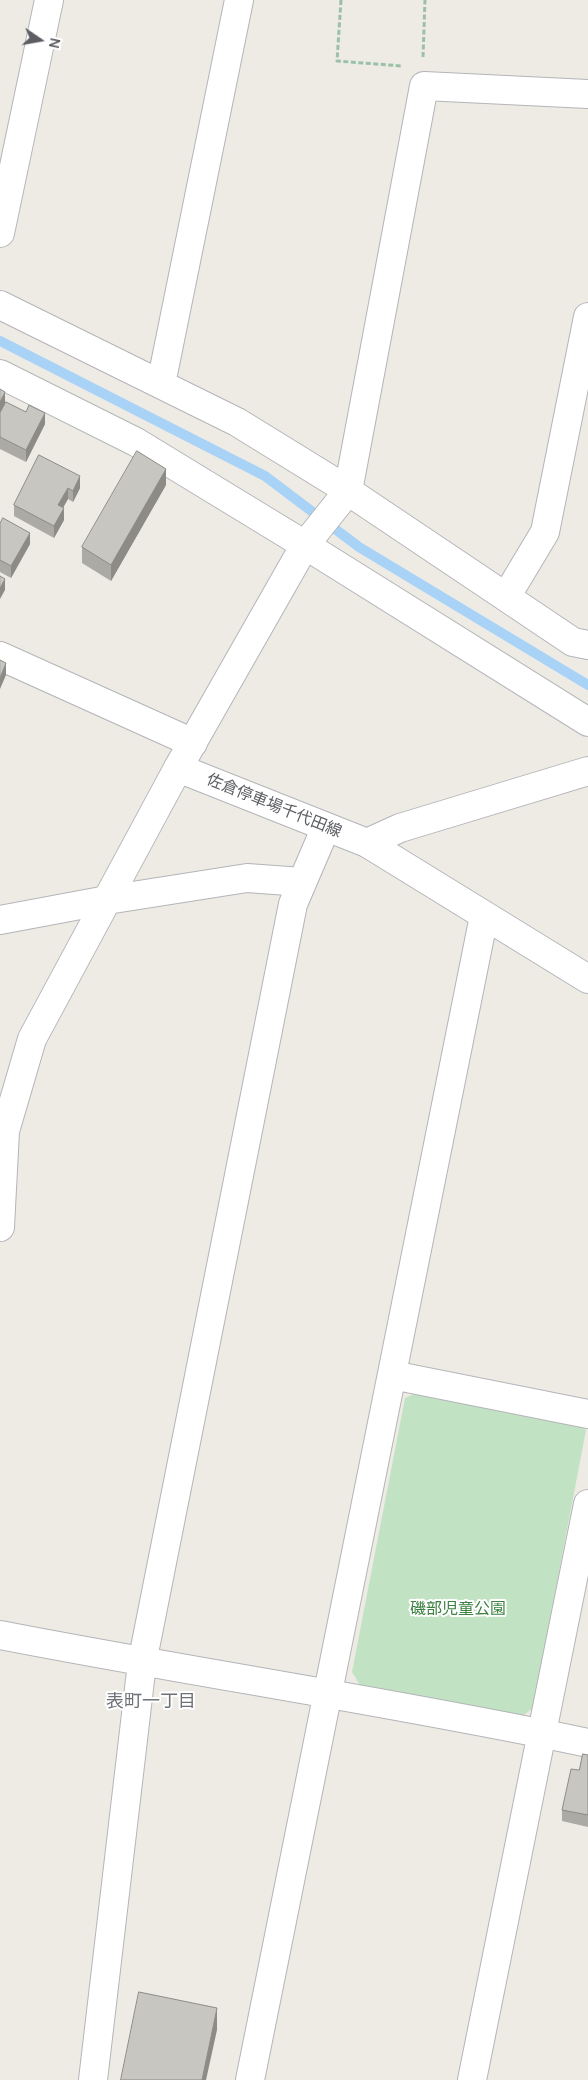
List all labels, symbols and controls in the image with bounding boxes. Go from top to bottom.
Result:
north arrow [15,15,65,65]
text: N [45,36,65,50]
street label: 佐倉停車場千代田線 [204,770,344,842]
park label: 磯部児童公園 [410,1600,506,1620]
district label: 表町一丁目 [106,1691,196,1713]

